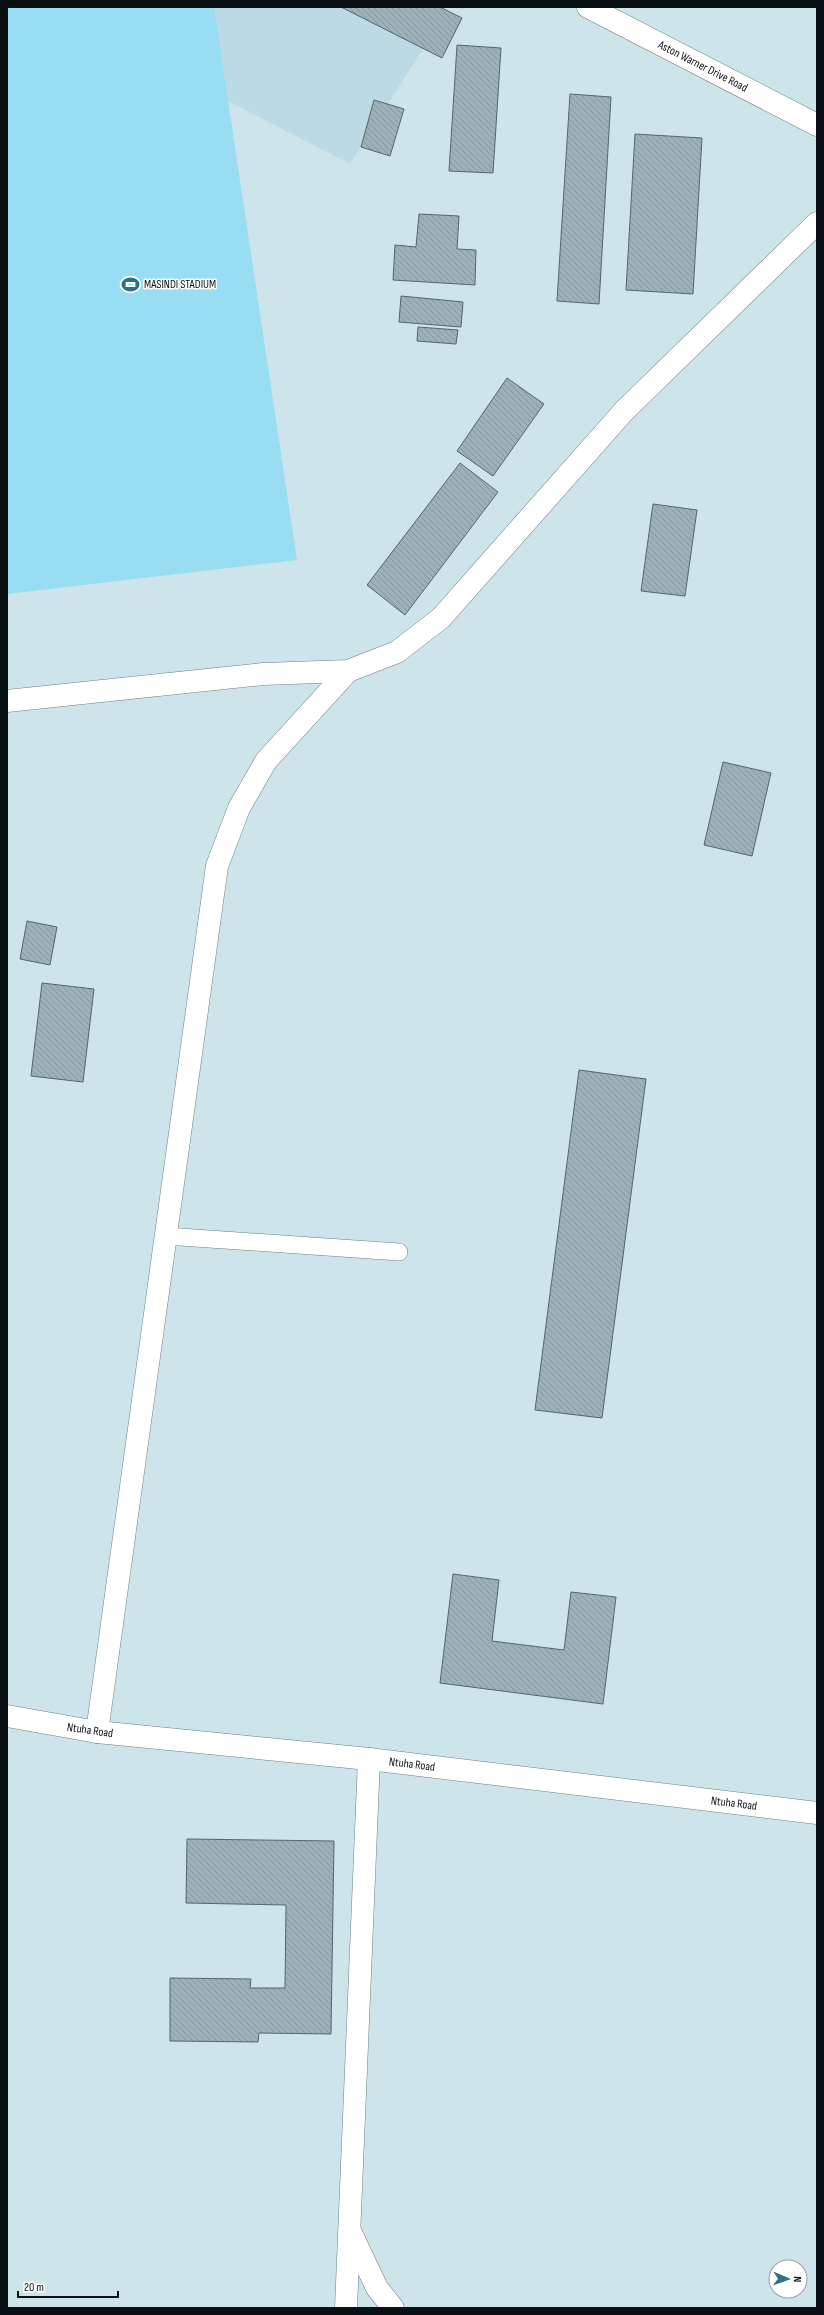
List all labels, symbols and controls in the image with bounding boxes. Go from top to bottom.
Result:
street label: Aston Warner Drive Road [654,37,750,96]
sports icon: MASINDI STADIUM [121,274,141,294]
place label: MASINDI STADIUM [144,277,216,292]
street label: Ntuha Road [66,1720,114,1741]
street label: Ntuha Road [388,1754,436,1775]
street label: Ntuha Road [710,1793,758,1814]
north arrow [768,2259,808,2299]
scale bar [18,2273,118,2299]
text: N [791,2276,804,2283]
text: 20 m [24,2280,44,2295]

